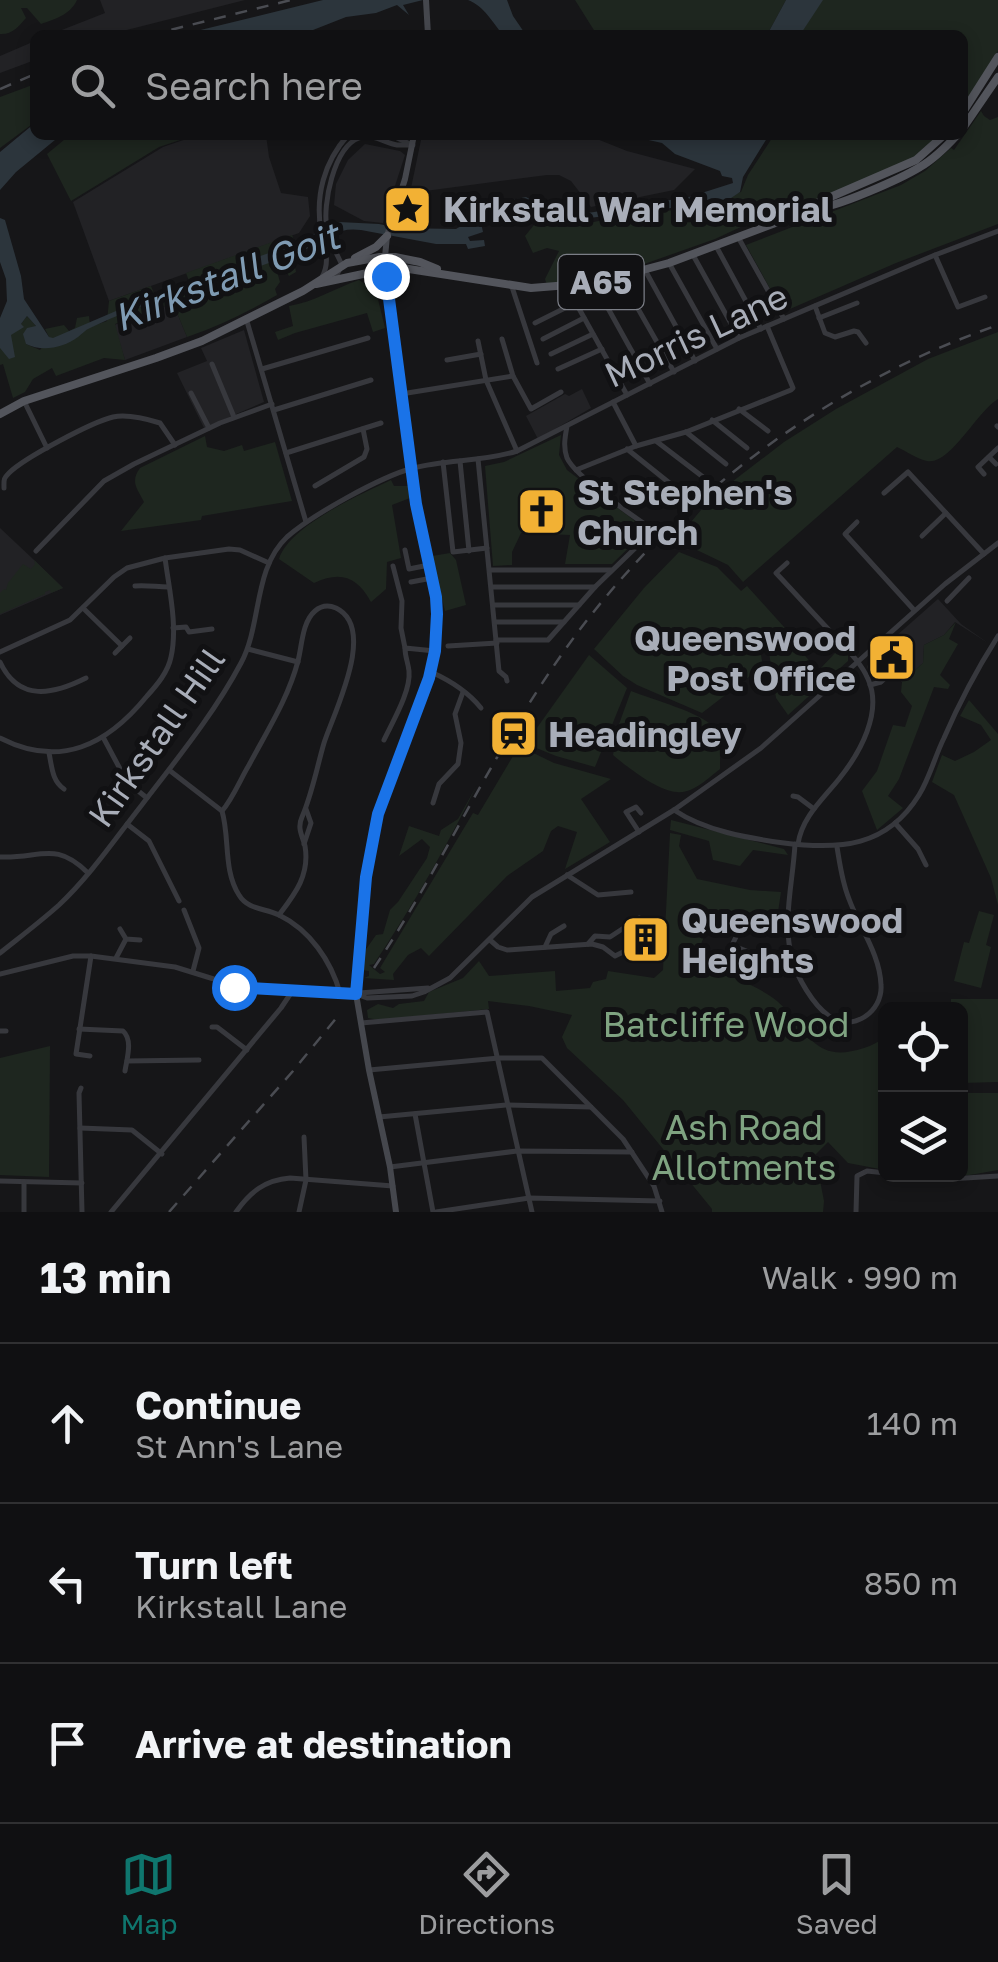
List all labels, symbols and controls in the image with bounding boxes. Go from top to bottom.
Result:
search box [30,30,968,140]
icon: search [65,58,120,113]
text: Search here [145,63,363,108]
place icon: Kirkstall War Memorial [382,183,434,235]
place label: Kirkstall War Memorial [443,188,833,230]
water label: Kirkstall Goit [107,211,349,340]
route end [364,254,410,300]
road number: A65 [558,255,644,309]
street label: Morris Lane [598,274,794,396]
place label: St Stephen's Church [577,471,793,553]
church icon: St Stephen's Church [516,486,568,538]
place label: Queenswood Post Office [634,617,856,699]
public building icon: Queenswood Post Office [865,632,917,684]
street label: Kirkstall Hill [79,639,233,835]
station icon: Headingley [487,708,539,760]
place label: Headingley [548,713,742,755]
place label: Queenswood Heights [681,899,903,981]
building icon: Queenswood Heights [620,914,672,966]
route start [212,965,258,1011]
map controls [878,1002,968,1182]
button: locate [878,1002,968,1092]
park label: Batcliffe Wood [603,1003,849,1045]
button: layers [878,1092,968,1182]
park label: Ash Road Allotments [652,1106,836,1188]
text: 13 min [40,1252,171,1302]
text: Walk · 990 m [762,1258,958,1296]
text: Continue [135,1382,301,1427]
icon: ahead [40,1396,95,1451]
text: 140 m [867,1404,958,1442]
text: St Ann's Lane [135,1427,343,1465]
text: Turn left [135,1542,293,1587]
icon: left [40,1556,95,1611]
text: 850 m [864,1564,958,1602]
text: Kirkstall Lane [135,1587,347,1625]
icon: arrive [40,1716,95,1771]
text: Arrive at destination [135,1721,512,1766]
tab: Map [120,1847,178,1940]
tab: Directions [418,1847,555,1940]
tab: Saved [796,1847,878,1940]

